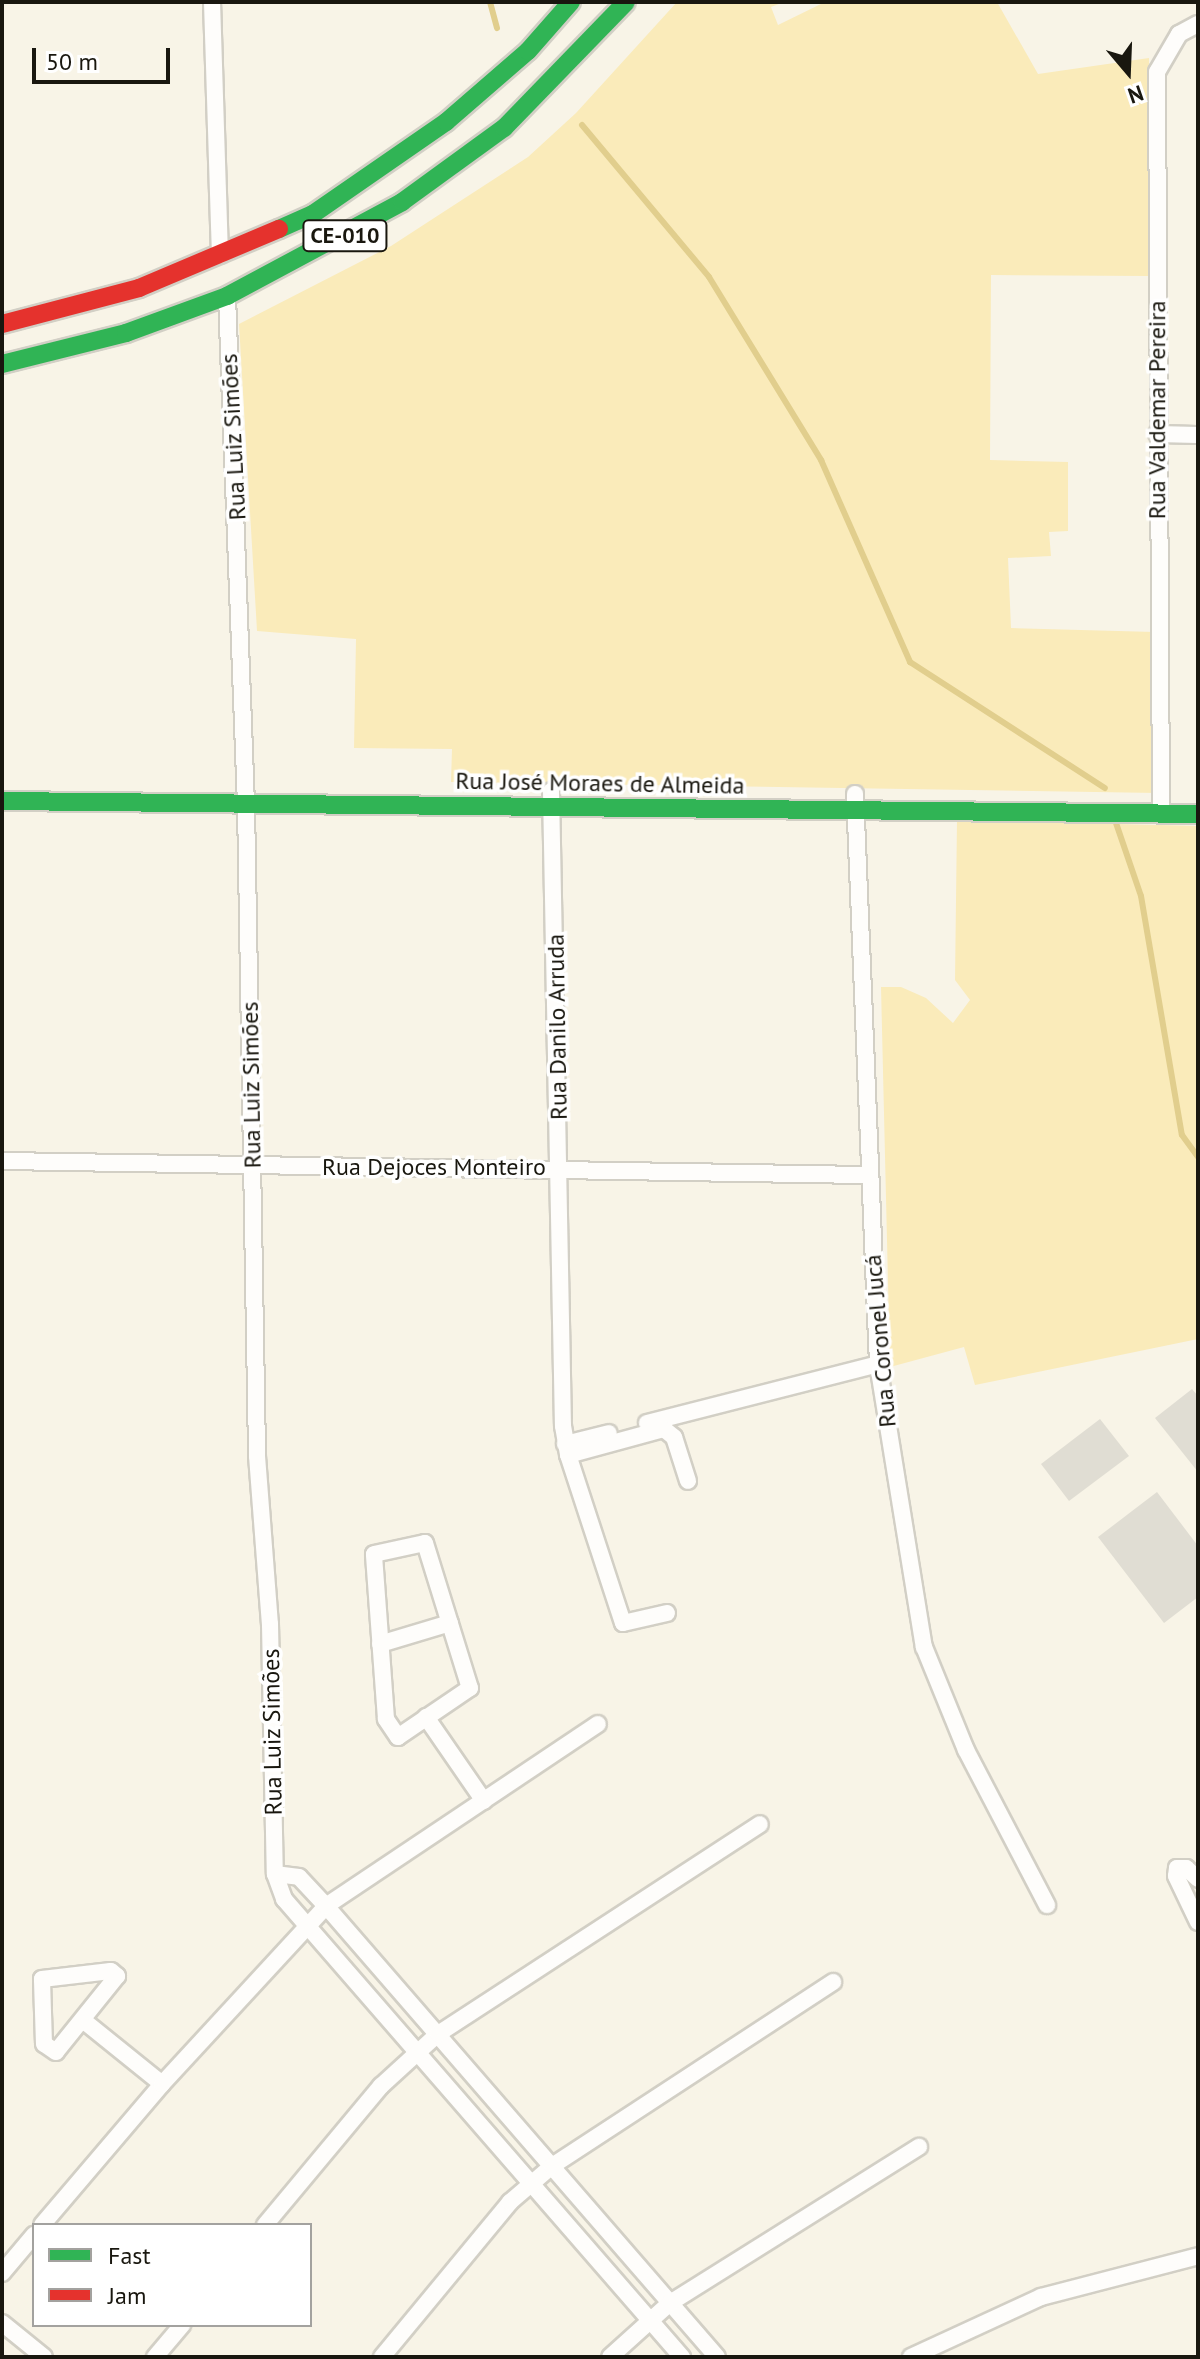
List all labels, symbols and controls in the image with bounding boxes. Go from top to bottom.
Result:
scale bar [36,32,174,82]
north arrow [1088,32,1168,112]
text: 50 m [46,46,98,77]
text: N [1124,79,1147,110]
road number: CE-010 [301,218,389,254]
street label: Rua Valdemar Pereira [1143,300,1171,520]
street label: Rua Luiz Simões [214,353,252,521]
street label: Rua José Moraes de Almeida [455,766,745,800]
street label: Rua Danilo Arruda [541,933,573,1121]
street label: Rua Luiz Simões [235,1001,267,1169]
street label: Rua Dejoces Monteiro [322,1153,546,1181]
street label: Rua Coronel Jucá [858,1253,902,1429]
street label: Rua Luiz Simões [256,1648,288,1816]
legend [32,2223,312,2327]
text: Fast [108,2240,151,2271]
text: Jam [108,2280,146,2311]

